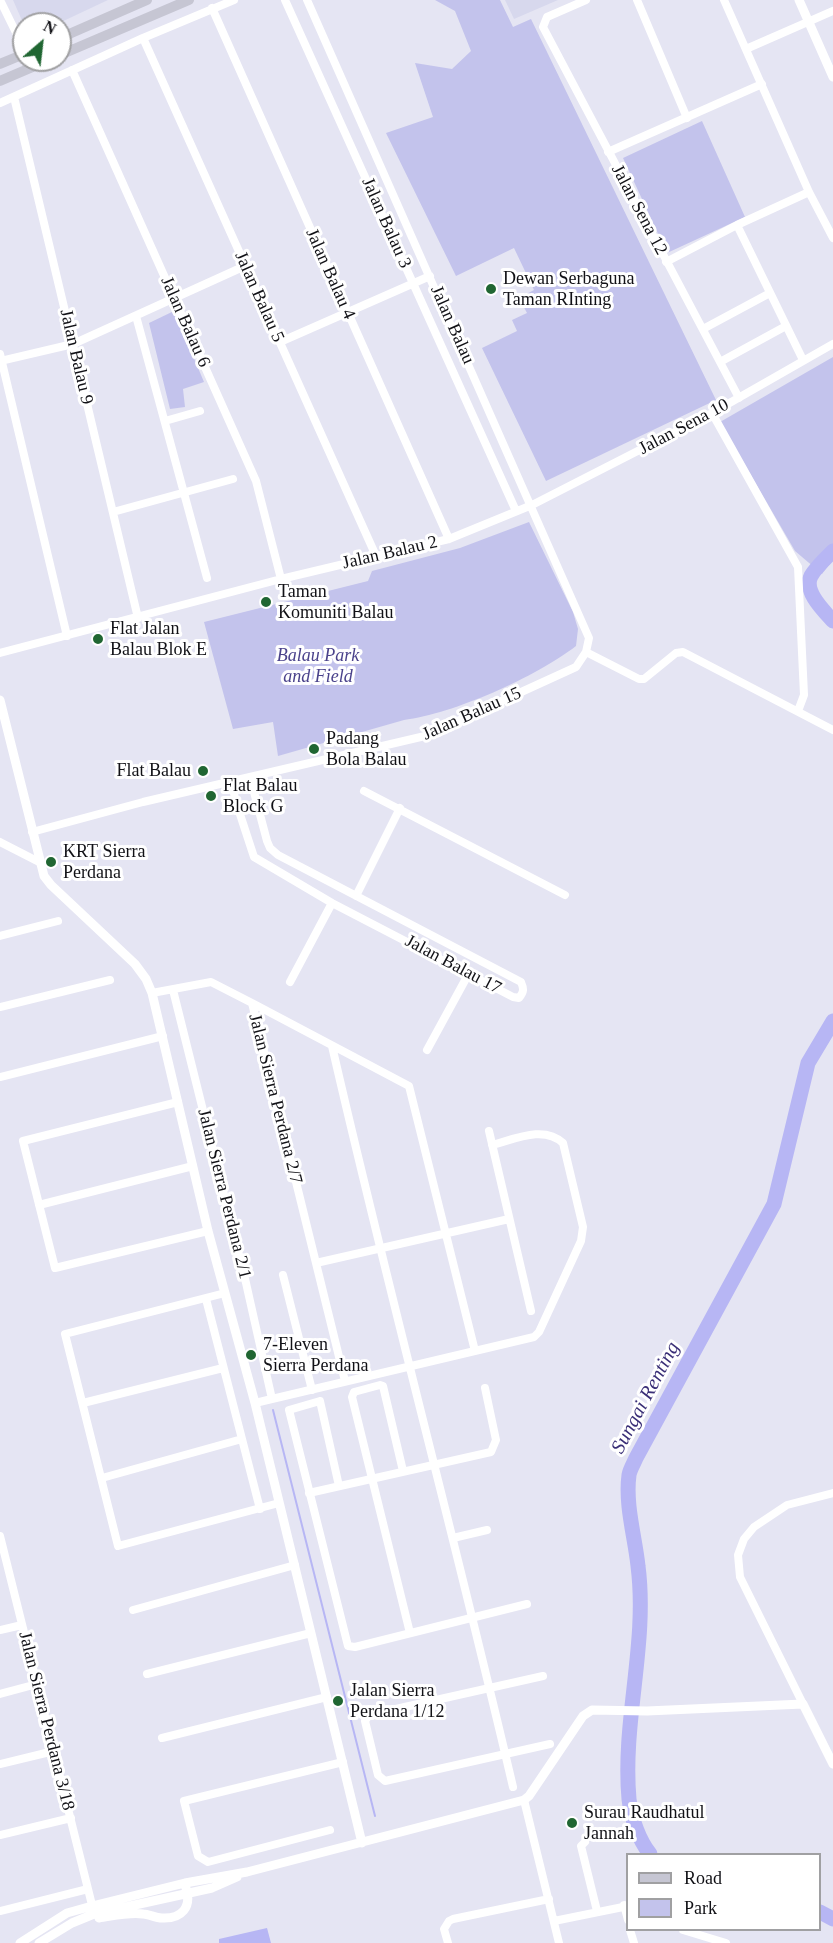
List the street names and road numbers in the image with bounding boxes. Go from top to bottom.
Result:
street label: Jalan Sena 12 [606,161,672,259]
street label: Jalan Balau 3 [356,174,416,272]
street label: Jalan Balau 4 [300,225,360,323]
street label: Jalan Balau 5 [229,248,289,346]
street label: Jalan Balau 6 [155,273,215,371]
street label: Jalan Balau [425,282,479,368]
street label: Jalan Balau 9 [55,307,97,407]
street label: Jalan Sena 10 [635,394,733,460]
street label: Jalan Balau 2 [340,532,440,574]
street label: Jalan Balau 15 [419,683,525,745]
street label: Jalan Balau 17 [401,931,505,999]
street label: Jalan Sierra Perdana 2/7 [243,1012,307,1186]
street label: Jalan Sierra Perdana 2/1 [192,1107,256,1281]
street label: Jalan Sierra Perdana 3/18 [13,1629,79,1813]

